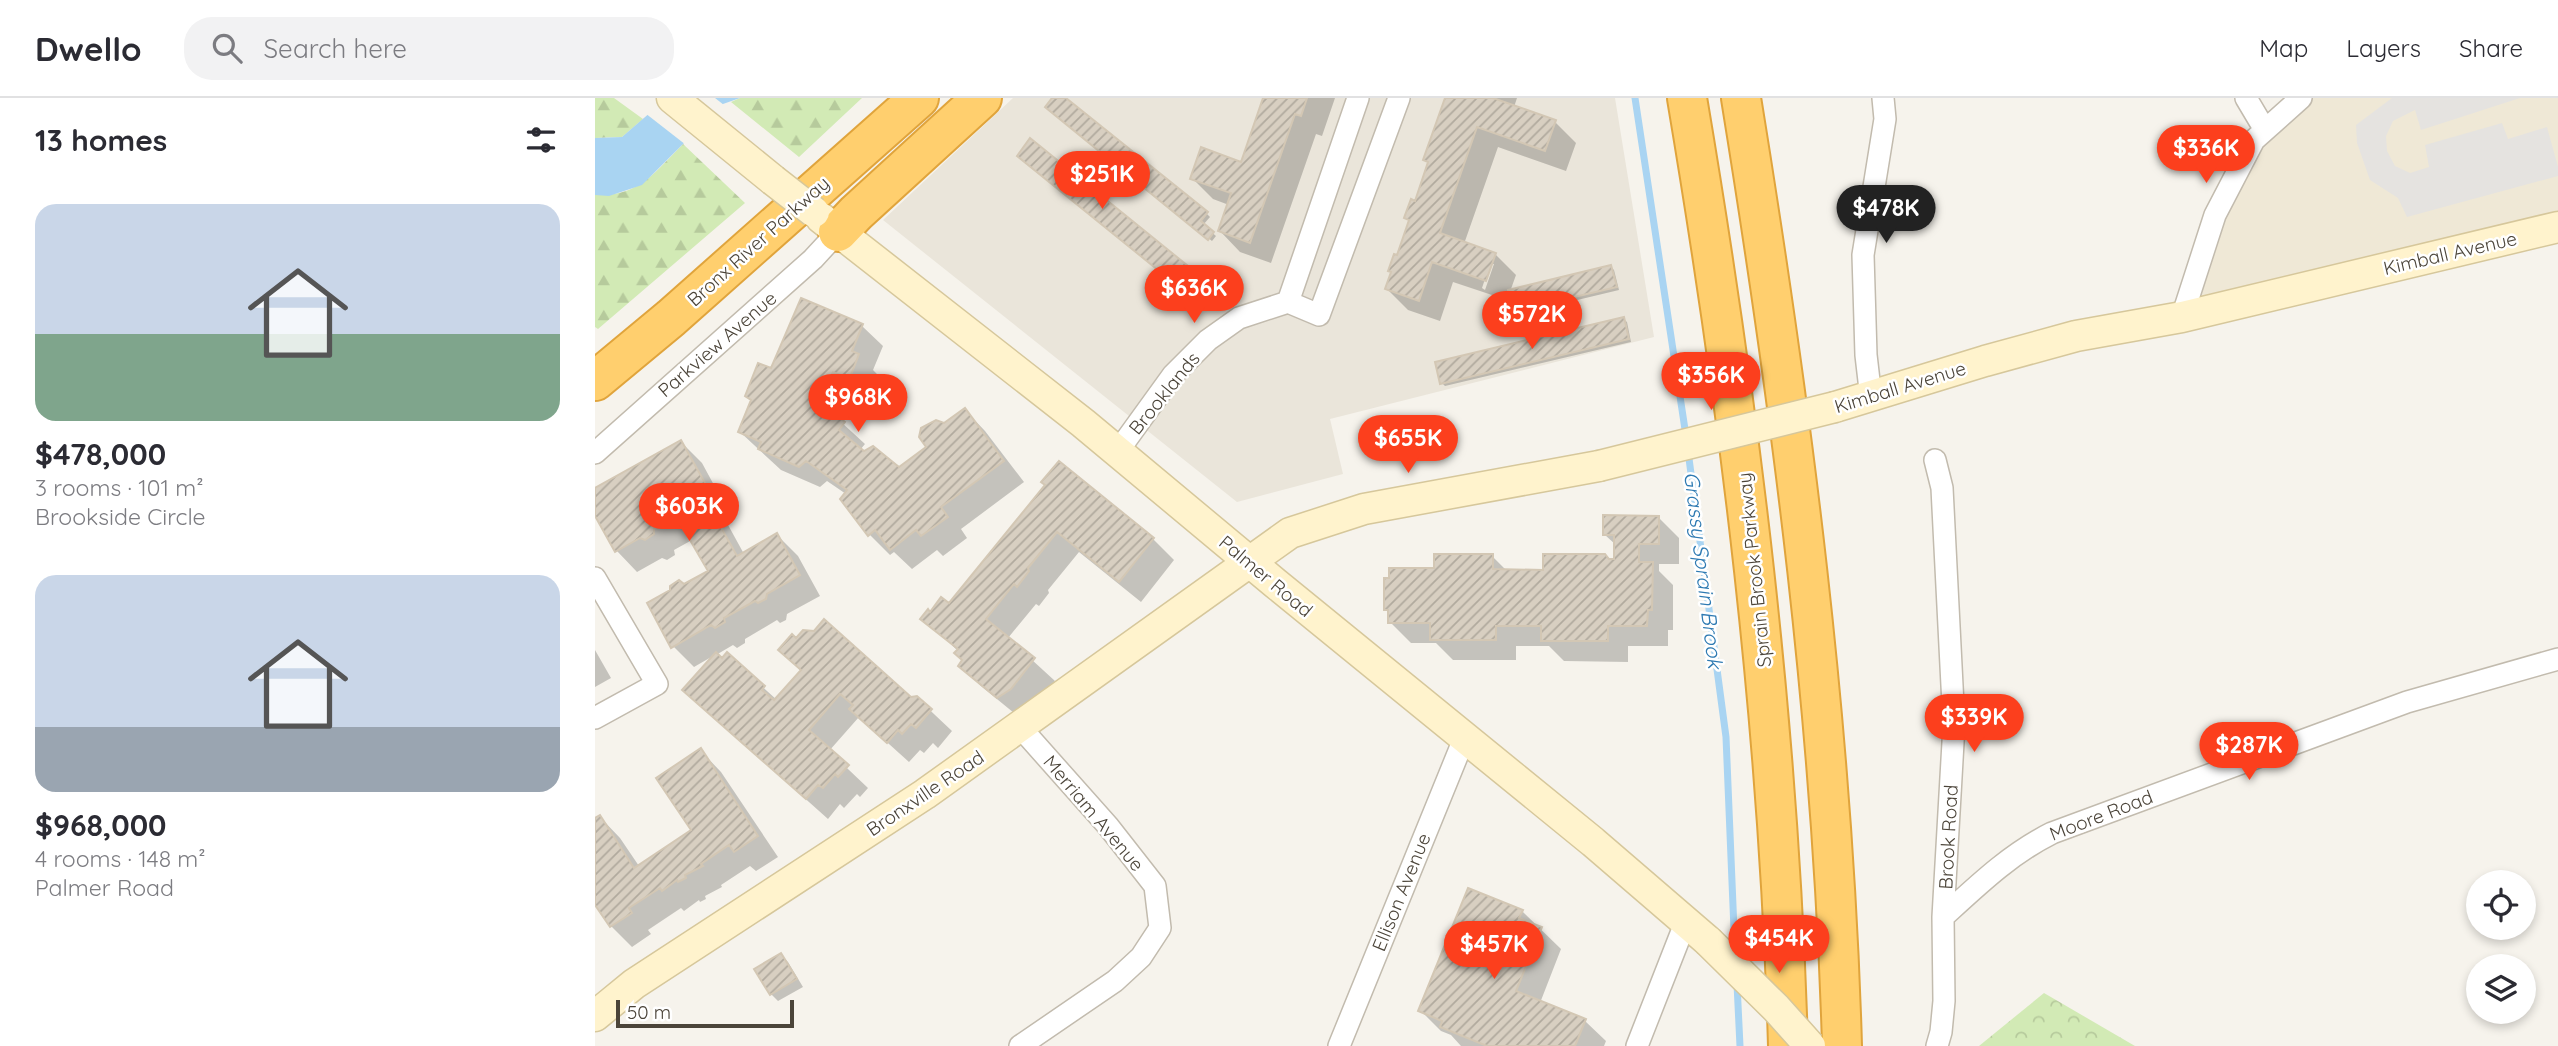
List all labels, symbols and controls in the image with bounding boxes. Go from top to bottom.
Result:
search box [184,17,674,80]
text: Dwello [35,28,142,69]
icon: search [208,29,246,67]
text: Search here [264,32,407,65]
text: Map [2259,33,2308,63]
text: Layers [2346,33,2421,63]
text: Share [2459,33,2523,63]
text: 13 homes [35,121,167,159]
icon: filters [522,121,560,159]
pin: $336K [2157,126,2255,185]
text: $336K [2173,133,2239,162]
pin: $251K [1053,152,1151,211]
text: $251K [1070,159,1134,188]
street label: Bronx River Parkway [682,171,834,311]
pin: $478K [1837,186,1935,245]
text: $478K [1853,193,1919,222]
street label: Kimball Avenue [2381,226,2519,280]
icon: home [235,250,361,376]
pin: $636K [1145,266,1243,325]
text: $636K [1161,273,1227,302]
street label: Parkview Avenue [653,286,781,402]
pin: $572K [1483,292,1581,351]
text: $572K [1498,299,1566,328]
street label: Brooklands [1123,347,1205,439]
pin: $356K [1662,352,1760,412]
street label: Kimball Avenue [1831,356,1969,418]
text: $356K [1677,360,1745,389]
pin: $968K [809,374,907,434]
text: $968K [824,382,892,411]
pin: $655K [1359,416,1457,475]
text: $655K [1374,423,1442,452]
text: $478,000 [35,435,166,473]
water label: Grassy Sprain Brook [1679,470,1729,672]
street label: Sprain Brook Parkway [1732,472,1776,668]
text: 3 rooms · 101 m² [35,473,204,502]
pin: $603K [640,484,738,543]
text: $603K [655,491,723,520]
text: Brookside Circle [35,502,205,531]
street label: Palmer Road [1214,530,1318,622]
icon: home [235,621,361,747]
pin: $339K [1925,694,2023,754]
text: $339K [1941,702,2007,731]
pin: $287K [2200,722,2298,782]
text: $287K [2215,730,2283,759]
street label: Bronxville Road [862,745,988,841]
street label: Merriam Avenue [1038,750,1150,876]
street label: Brook Road [1933,784,1963,890]
street label: Moore Road [2046,784,2156,846]
text: $968,000 [35,806,167,844]
street label: Ellison Avenue [1366,829,1436,955]
text: 4 rooms · 148 m² [35,844,206,873]
map controls [2466,870,2536,1024]
button: locate [2466,870,2536,940]
text: Palmer Road [35,873,174,902]
pin: $454K [1730,916,1828,975]
pin: $457K [1445,922,1543,981]
text: $454K [1744,923,1814,952]
text: $457K [1460,929,1528,958]
button: layers [2466,954,2536,1024]
scale bar [616,997,795,1029]
text: 50 m [627,1000,671,1024]

